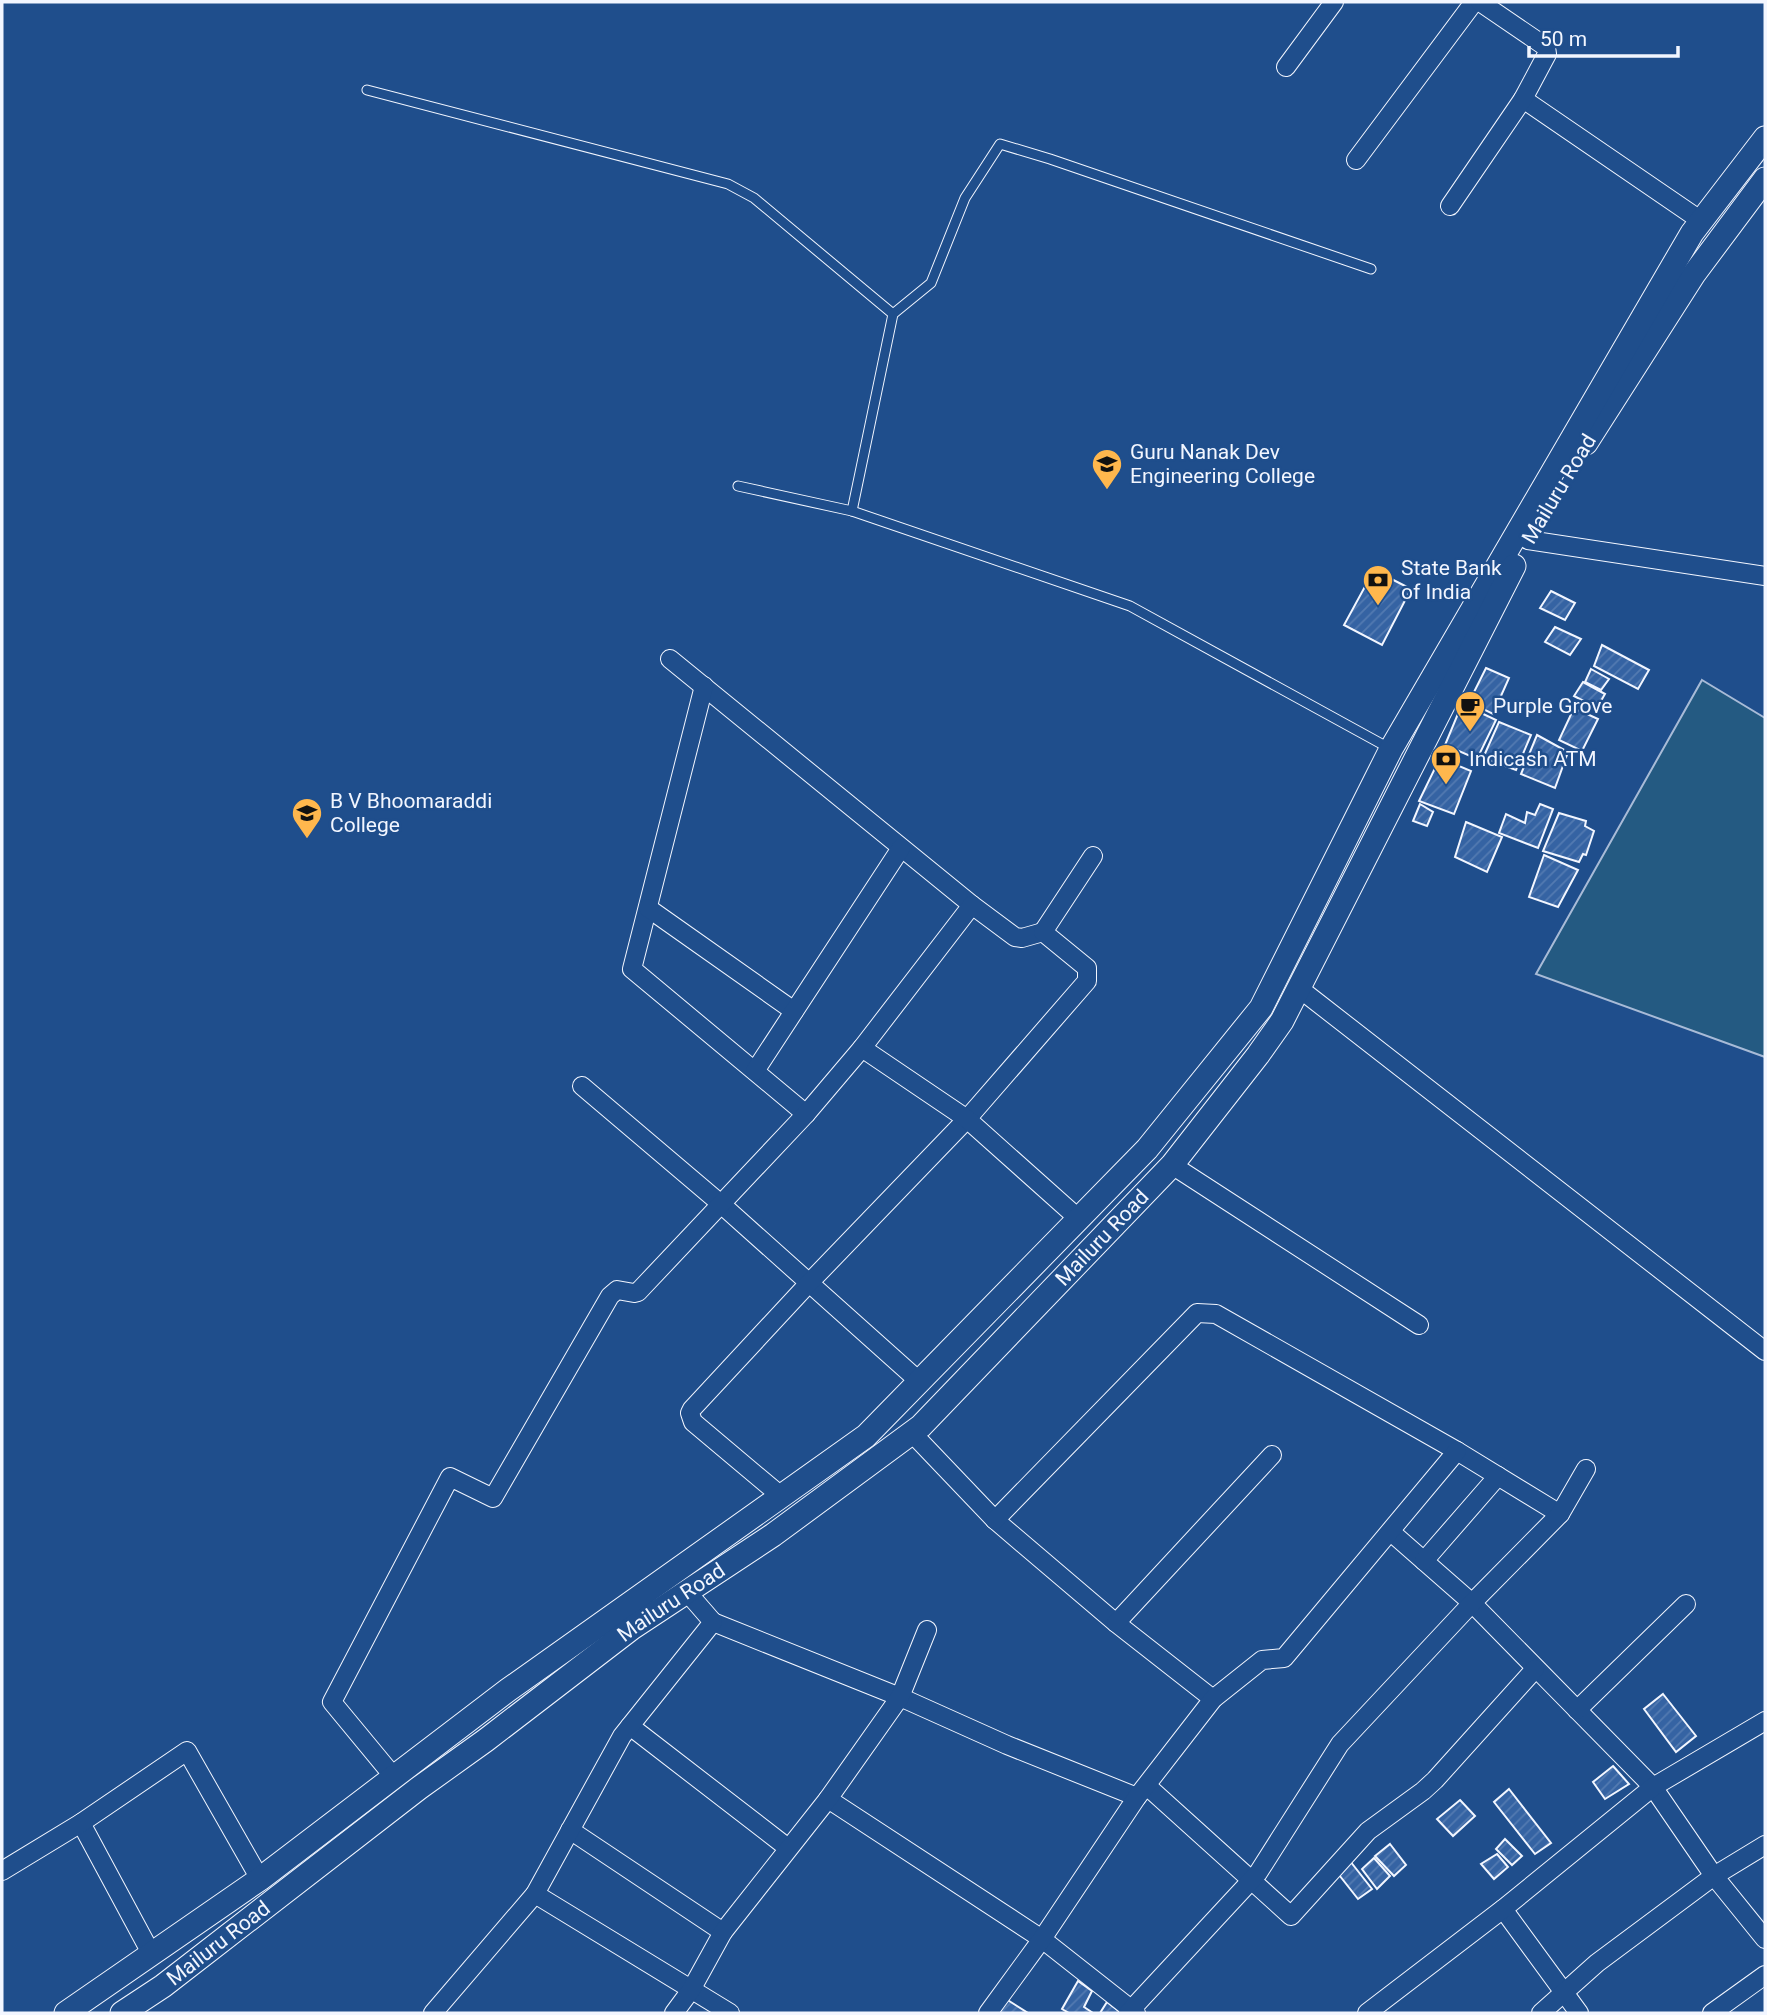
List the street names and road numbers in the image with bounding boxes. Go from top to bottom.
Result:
street label: Mailuru Road [1517,430,1601,548]
street label: Mailuru Road [1050,1185,1154,1291]
street label: Mailuru Road [613,1558,729,1647]
street label: Mailuru Road [162,1896,275,1991]

